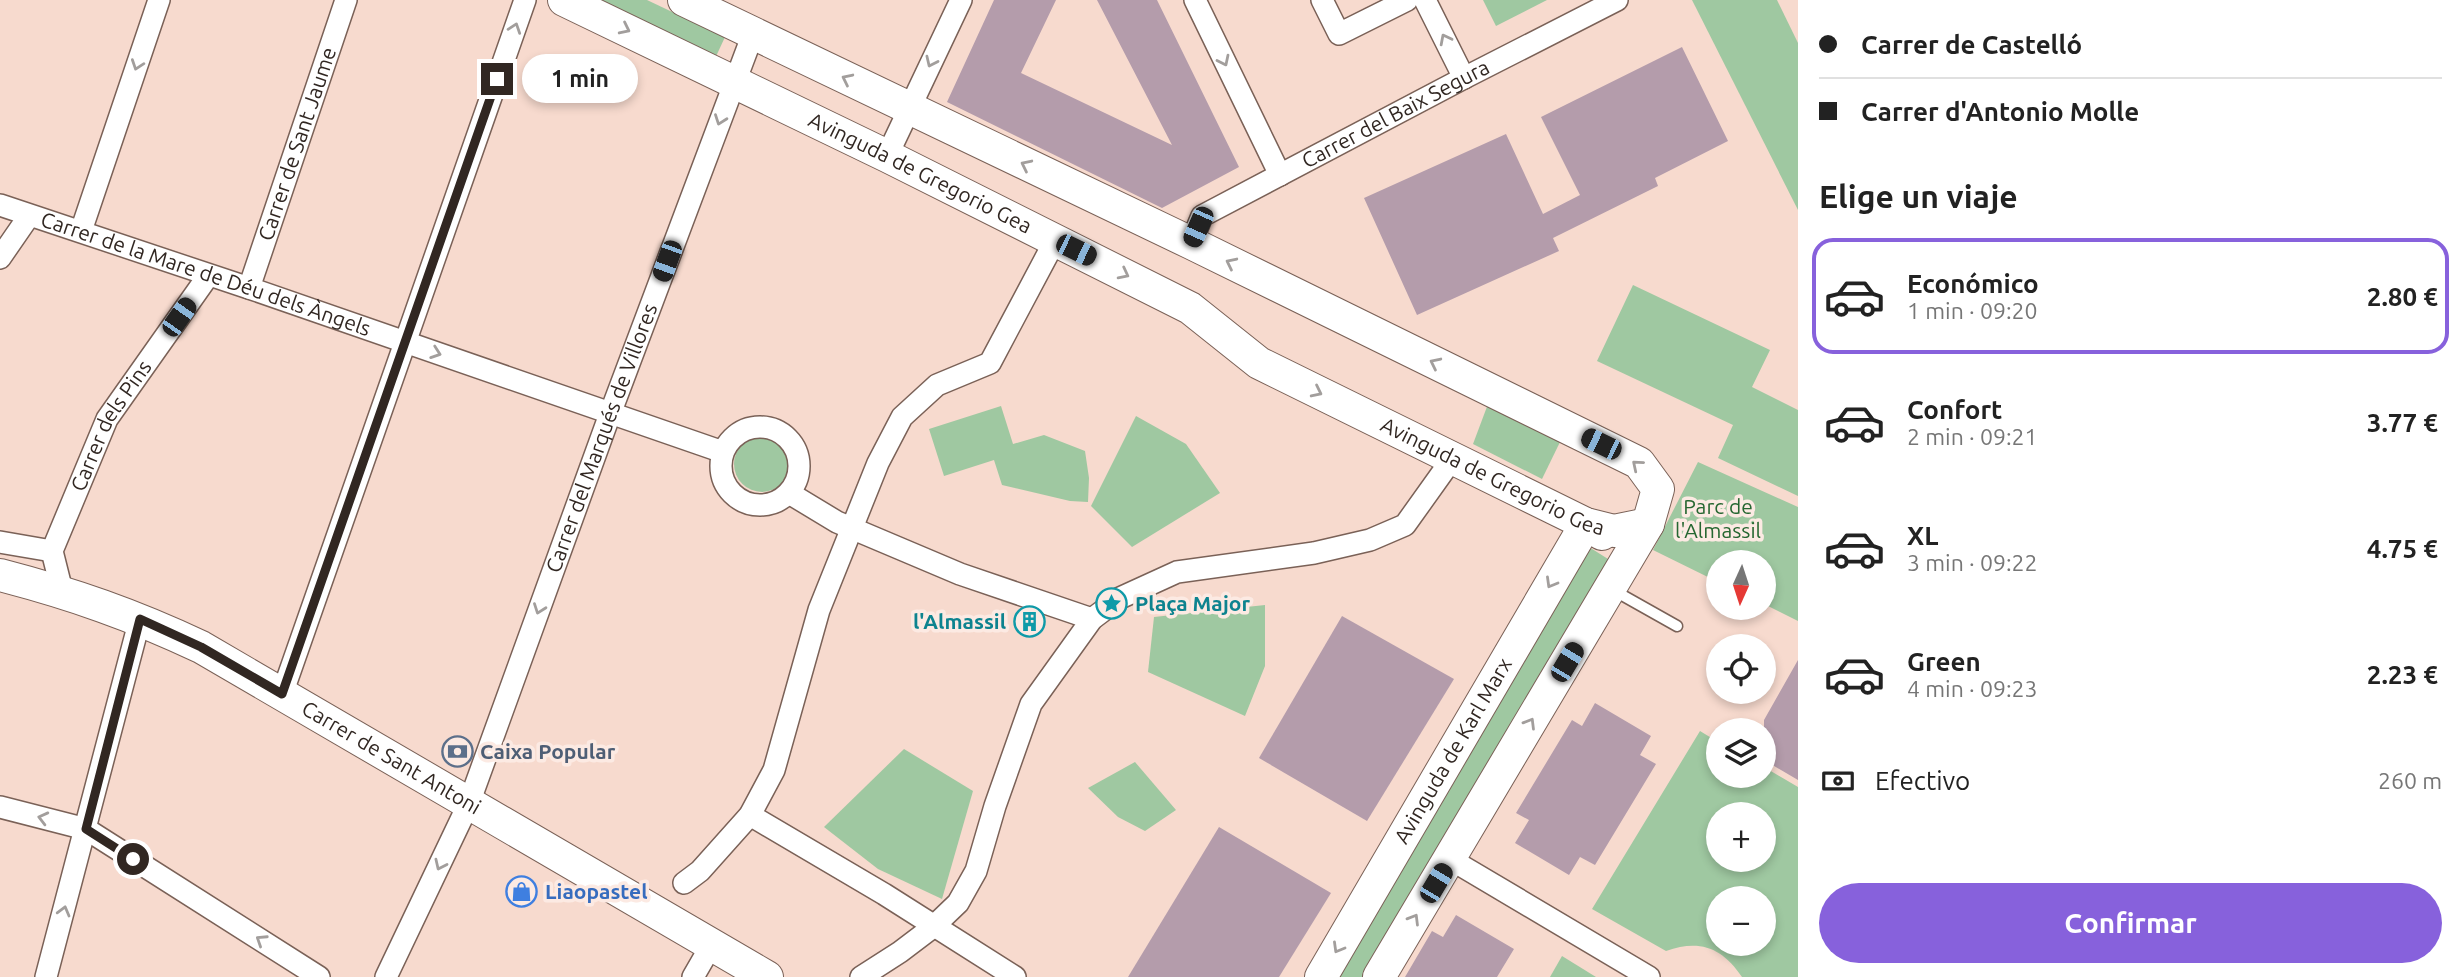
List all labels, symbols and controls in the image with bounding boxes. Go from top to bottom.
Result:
one-way arrow [618,21,630,35]
one-way arrow [507,23,521,35]
text: Carrer de Castelló [1861,30,2082,59]
one-way arrow [1439,34,1453,46]
street label: Carrer de Sant Jaume [253,44,340,243]
one-way arrow [1216,54,1230,66]
street label: Carrer del Baix Segura [1297,54,1493,172]
callout: 1 min [522,55,637,104]
one-way arrow [926,55,940,67]
one-way arrow [131,58,145,70]
route end [481,63,513,95]
text: 1 min [551,66,609,91]
one-way arrow [842,73,854,87]
text: Carrer d'Antonio Molle [1861,97,2139,126]
street label: Avinguda de Gregorio Gea [805,107,1036,238]
one-way arrow [714,114,728,126]
one-way arrow [1021,159,1033,173]
text: Elige un viaje [1819,178,2018,214]
car [1180,204,1217,250]
street label: Carrer de la Mare de Déu dels Àngels [38,206,374,340]
car [1053,231,1100,269]
car [650,238,685,284]
one-way arrow [1226,258,1238,272]
icon: car [1823,265,1886,328]
one-way arrow [1117,266,1129,280]
text: Económico [1907,269,2039,298]
text: 2.80 € [2367,282,2438,311]
car [159,294,200,340]
text: 1 min · 09:20 [1907,298,2038,323]
street label: Carrer del Marqués de Villores [541,300,661,576]
one-way arrow [429,345,441,359]
street label: Carrer dels Pins [65,355,156,495]
one-way arrow [1430,357,1442,371]
one-way arrow [1310,383,1322,397]
icon: car [1823,391,1886,454]
text: Confort [1907,395,2002,424]
text: 3.77 € [2367,408,2438,437]
street label: Avinguda de Gregorio Gea [1377,412,1607,539]
text: 2 min · 09:21 [1907,424,2038,449]
car [1578,425,1625,463]
one-way arrow [1633,461,1645,474]
park label: Parc de l'Almassil [1675,494,1761,542]
icon: car [1823,517,1886,580]
text: XL [1907,521,1938,550]
text: 4.75 € [2367,534,2438,563]
north arrow [1706,550,1776,620]
map controls [1706,550,1776,956]
text: 3 min · 09:22 [1907,550,2038,575]
one-way arrow [1547,575,1560,588]
place icon: Plaça Major [1095,587,1129,621]
place label: Plaça Major [1135,591,1251,615]
one-way arrow [533,603,547,615]
building icon: l'Almassil [1012,605,1046,639]
place label: l'Almassil [913,609,1006,633]
button: locate [1706,634,1776,704]
car [1548,639,1587,685]
icon: car [1823,643,1886,706]
text: Green [1907,647,1981,676]
street label: Avinguda de Karl Marx [1389,653,1516,848]
text: 2.23 € [2367,660,2438,689]
text: 4 min · 09:23 [1907,676,2038,701]
street label: Carrer de Sant Antoni [298,696,485,818]
one-way arrow [1522,718,1535,731]
button: layers [1706,718,1776,788]
bank icon: Caixa Popular [440,735,474,769]
place label: Caixa Popular [480,739,616,763]
icon: cash [1819,762,1857,800]
text: Efectivo [1875,766,1970,795]
text: 260 m [2378,768,2442,793]
button: + [1706,802,1776,872]
one-way arrow [37,812,49,826]
route start [117,843,149,875]
one-way arrow [434,858,448,870]
car [1417,860,1456,906]
shop icon: Liaopastel [505,875,539,909]
place label: Liaopastel [545,879,648,903]
button: Confirmar [1819,883,2442,963]
button: − [1706,886,1776,956]
one-way arrow [56,905,70,917]
one-way arrow [1406,913,1419,926]
one-way arrow [256,936,269,949]
one-way arrow [1333,941,1346,954]

